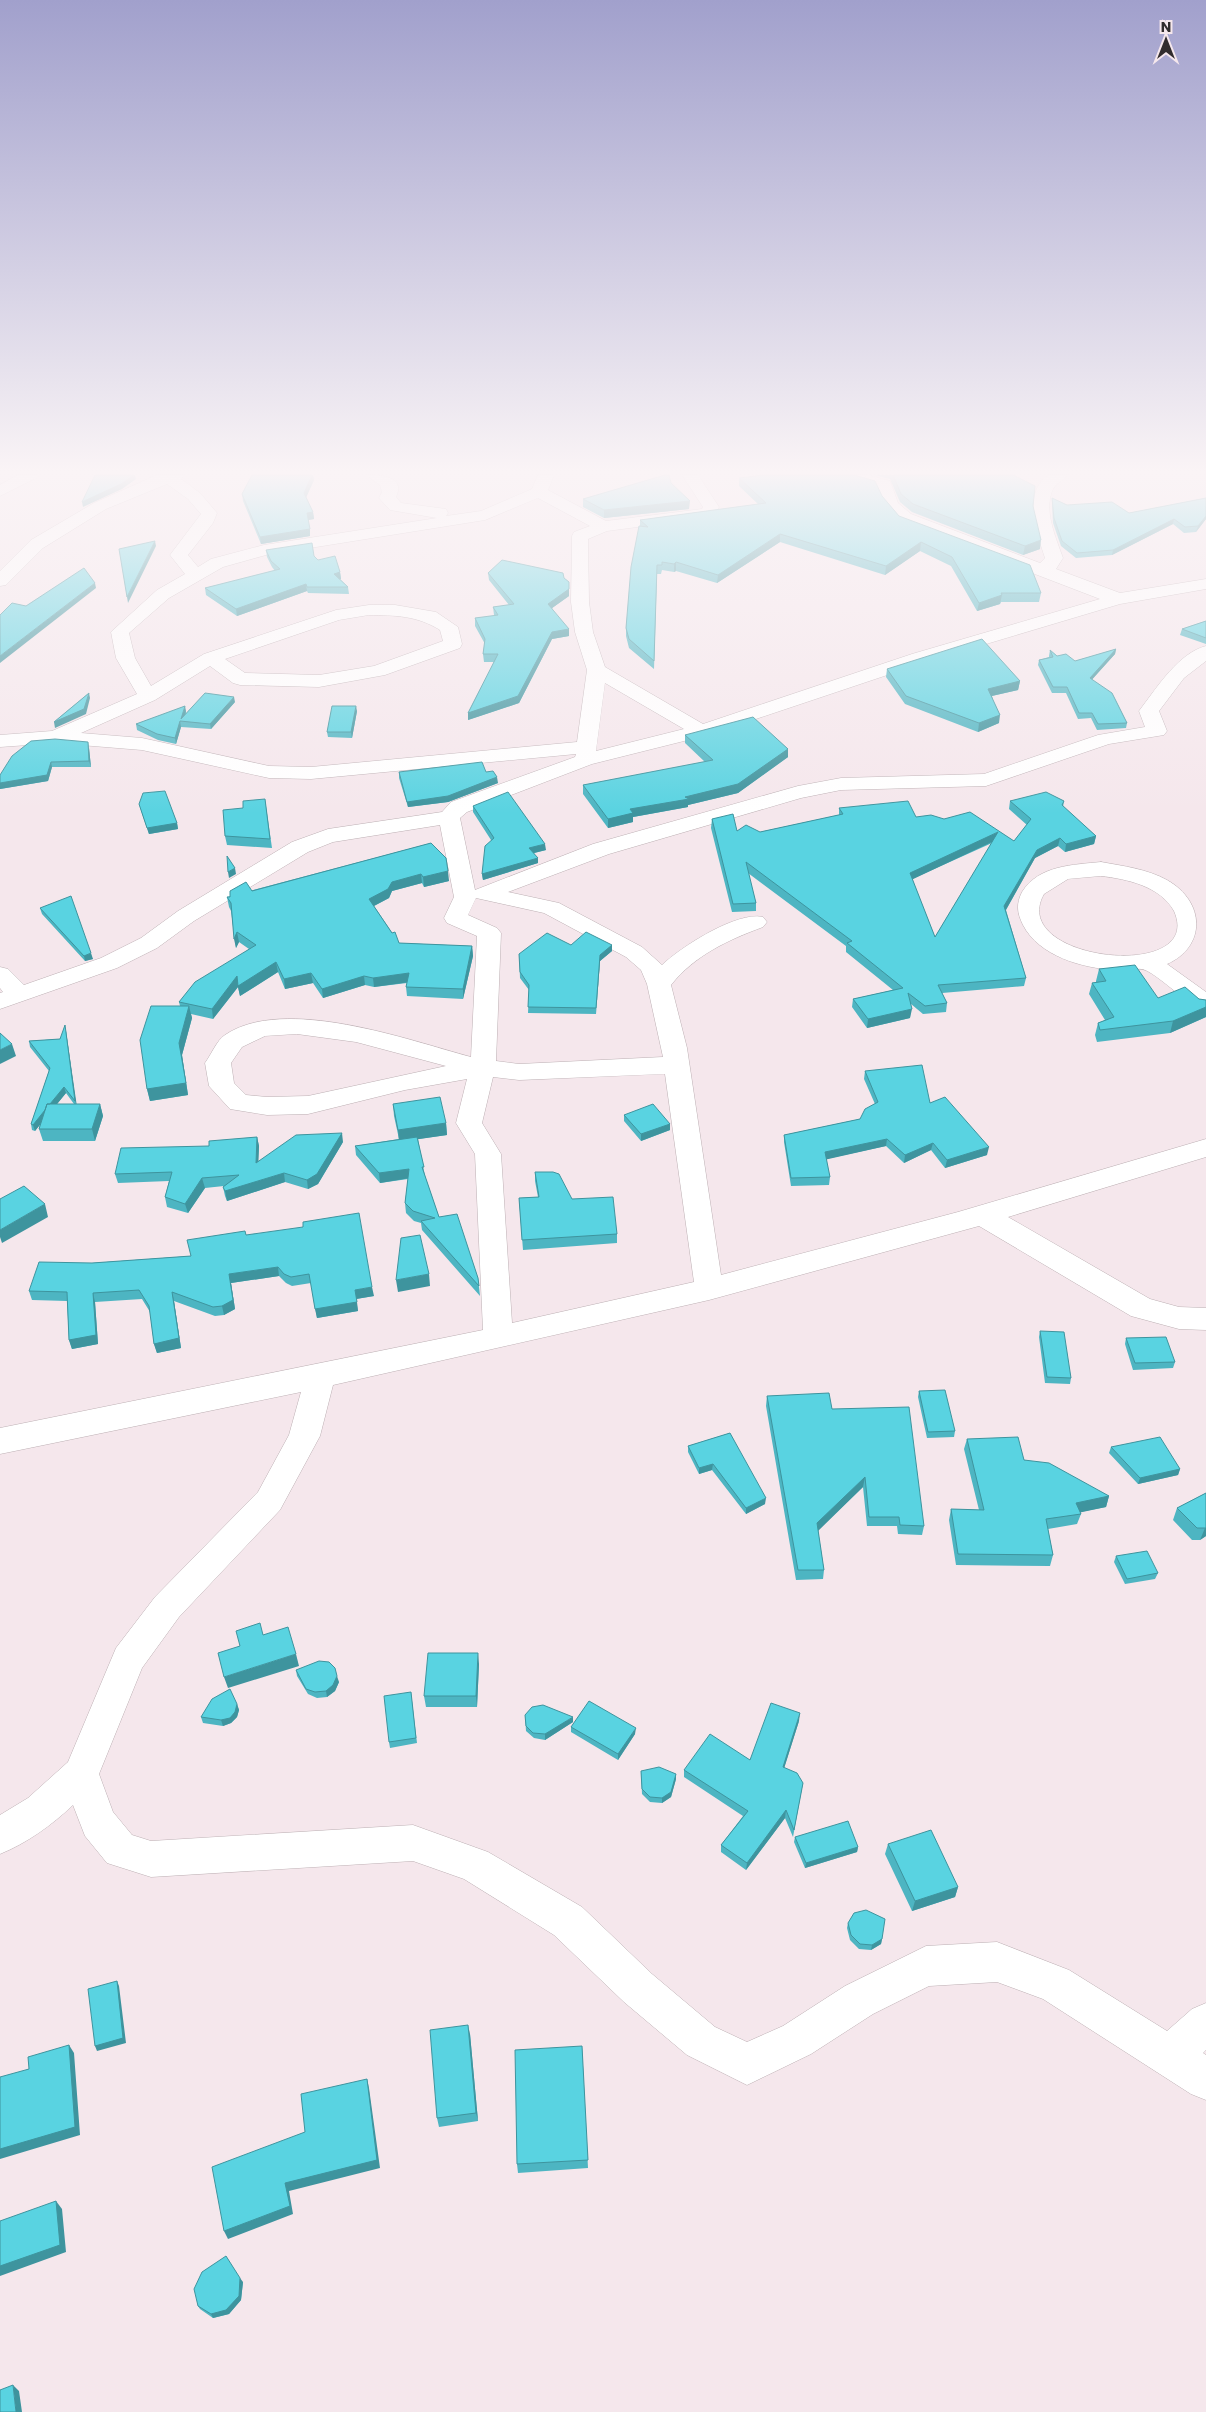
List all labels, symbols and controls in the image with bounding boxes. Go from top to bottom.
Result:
north arrow [1141,15,1191,65]
text: N [1161,17,1171,37]

